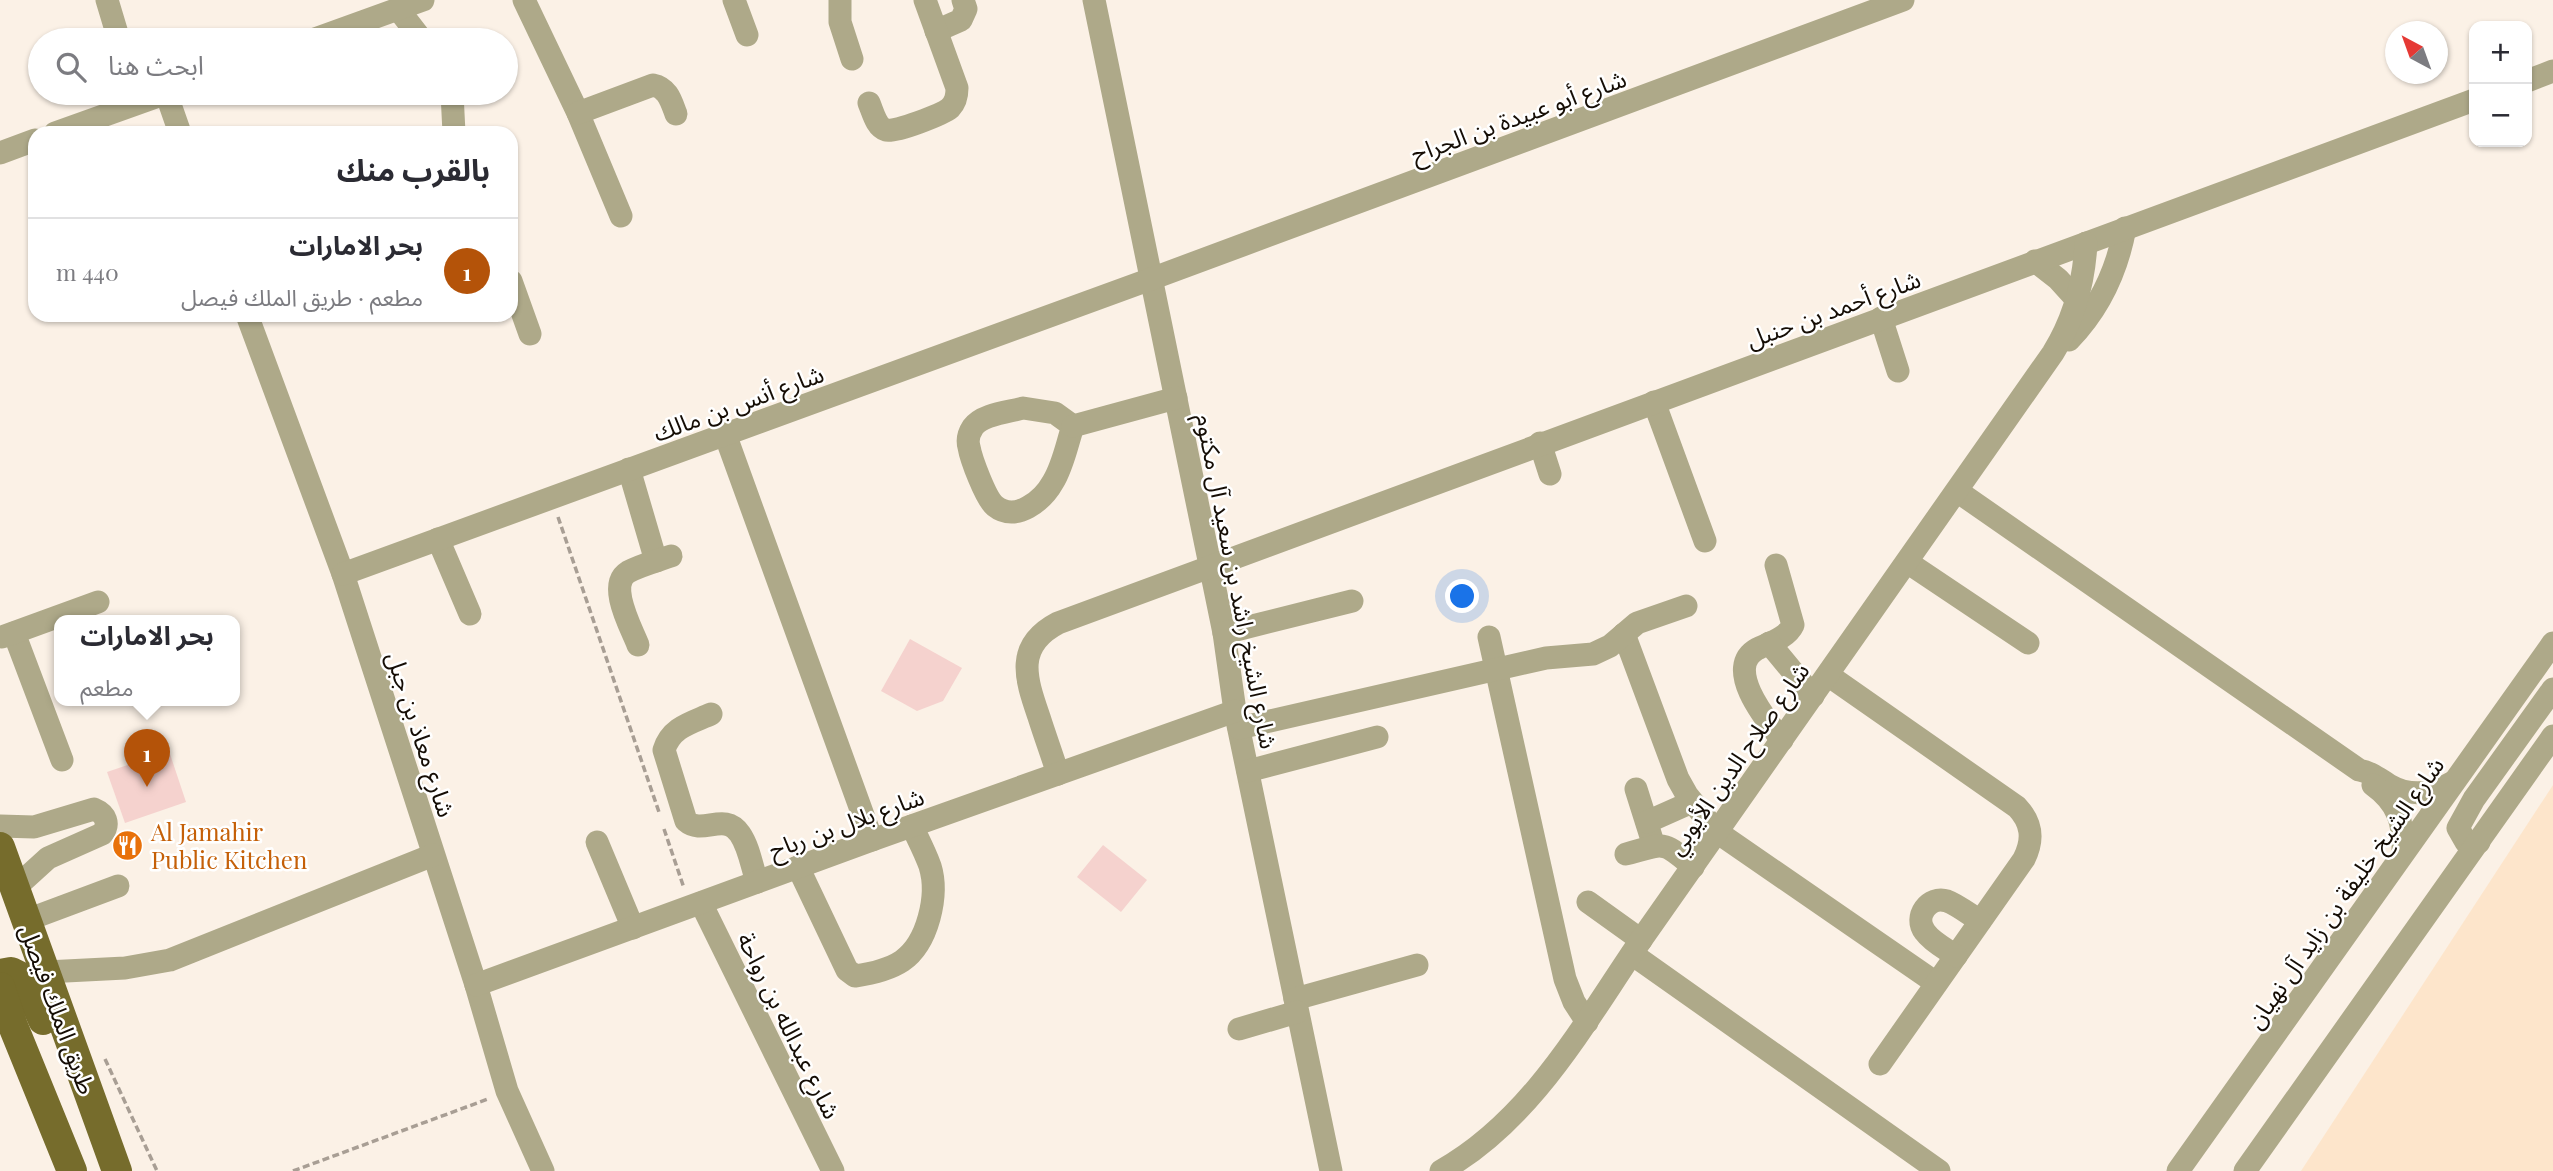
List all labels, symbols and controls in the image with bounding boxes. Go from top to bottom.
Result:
north arrow [2385,21,2448,84]
map controls [2469,21,2532,147]
button: + [2469,21,2532,84]
search box [28,28,518,105]
text: ابحث هنا [108,47,204,82]
icon: search [52,48,90,86]
street label: شارع أبو عبيدة بن الجراح [1406,61,1631,172]
button: − [2469,84,2532,147]
text: بالقرب منك [337,149,490,189]
text: بحر الامارات [289,227,423,262]
text: 440 m [56,256,119,287]
text: 1 [463,256,471,287]
street label: شارع أحمد بن حنبل [1741,262,1926,357]
text: مطعم · طريق الملك فيصل [181,281,423,312]
street label: شارع أنس بن مالك [648,356,829,450]
street label: شارع الشيخ راشد بن سعيد آل مكتوم [1186,411,1286,752]
your location [1445,579,1479,613]
popup [54,615,240,706]
text: بحر الامارات [80,617,214,652]
street label: شارع معاذ بن جبل [377,647,464,822]
street label: شارع صلاح الدين الأيوبي [1659,656,1819,863]
text: مطعم [80,671,134,702]
pin: 1 [124,729,170,787]
street label: شارع الشيخ خليفة بن زايد آل نهيان [2238,750,2453,1036]
street label: شارع بلال بن رباح [764,779,929,868]
place label: Al Jamahir Public Kitchen [150,815,307,875]
restaurant icon: Al Jamahir Public Kitchen [111,828,145,862]
street label: طريق الملك فيصل [12,920,105,1099]
street label: شارع عبدالله بن رواحة [728,926,849,1125]

